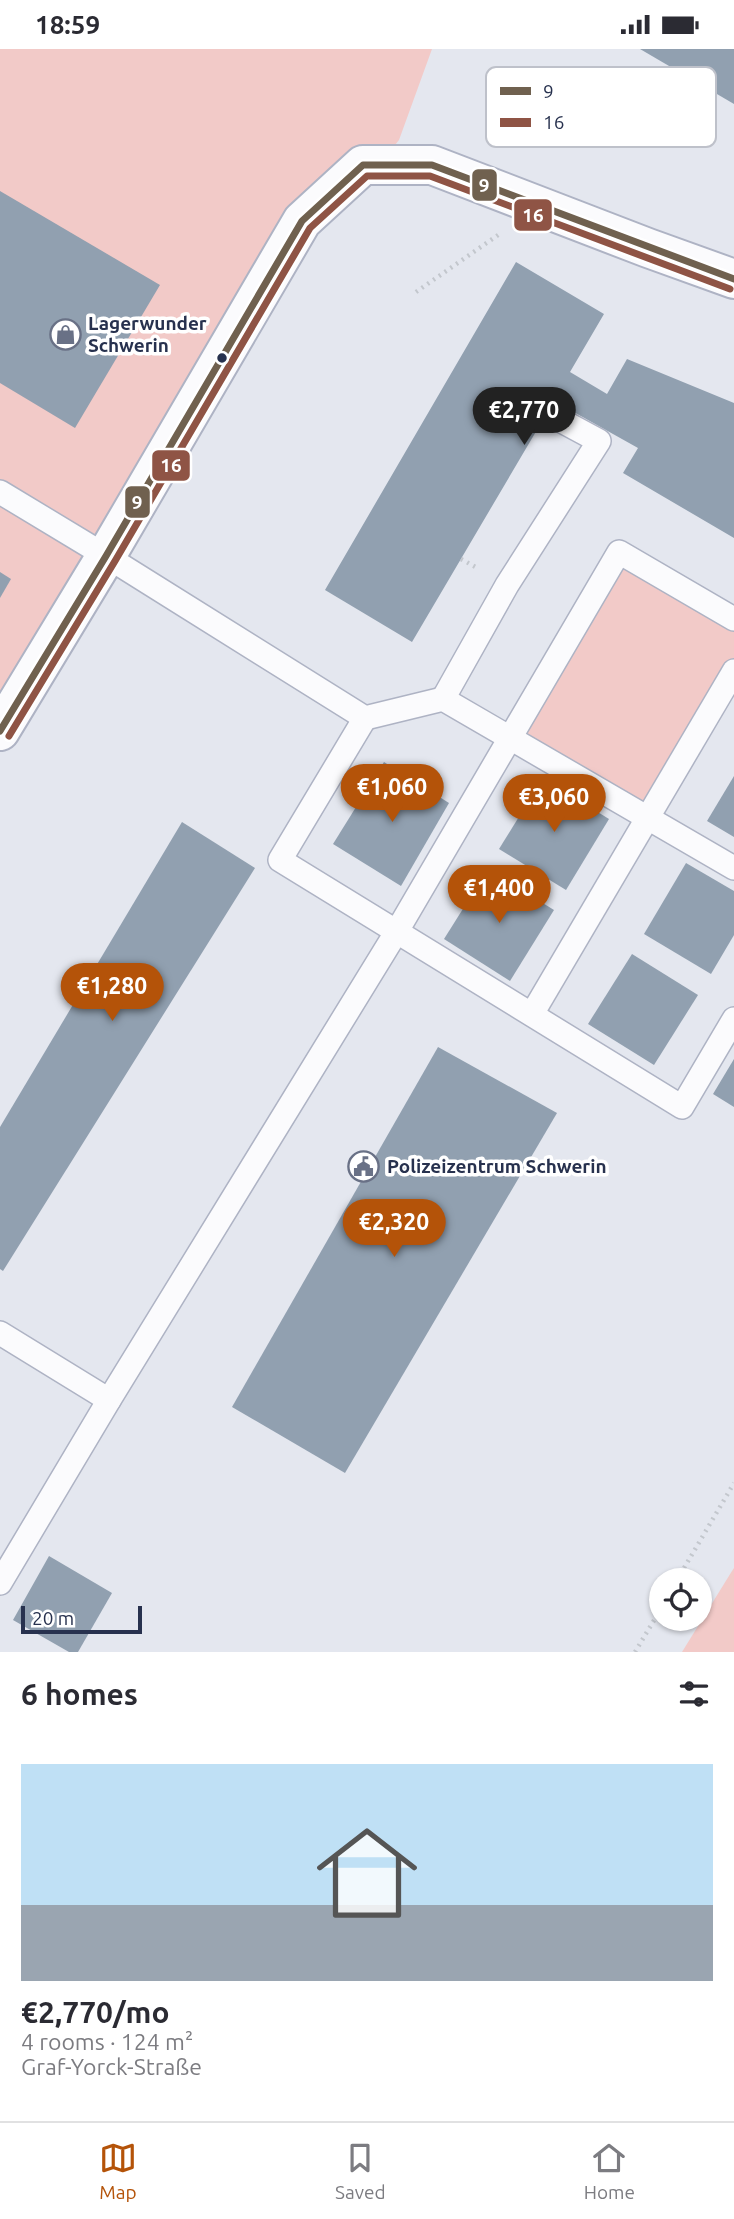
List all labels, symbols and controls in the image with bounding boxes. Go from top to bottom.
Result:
text: 18:59 [35,10,100,39]
legend [486,67,716,147]
text: 9 [543,80,554,102]
text: 16 [543,111,564,133]
line badge: 9 [471,168,498,202]
text: 9 [479,174,489,196]
line badge: 16 [513,198,553,232]
text: 16 [522,204,544,226]
place label: Lagerwunder Schwerin [88,312,207,356]
shop icon: Lagerwunder Schwerin [48,317,82,351]
unlabelled marker [215,351,229,365]
pin: €2,770 [467,387,581,447]
text: €2,770 [489,397,559,422]
line badge: 16 [151,449,191,482]
text: 16 [160,454,182,476]
line badge: 9 [124,485,151,519]
text: 9 [132,491,142,513]
pin: €1,060 [335,765,449,824]
text: €1,060 [357,774,427,799]
pin: €3,060 [497,775,611,834]
text: €3,060 [519,784,589,809]
pin: €1,400 [442,865,556,925]
text: €1,400 [464,875,534,900]
pin: €1,280 [55,963,169,1023]
text: €1,280 [77,973,147,998]
public building icon: Polizeizentrum Schwerin [347,1149,381,1183]
place label: Polizeizentrum Schwerin [387,1155,607,1177]
pin: €2,320 [337,1199,451,1259]
text: €2,320 [359,1209,429,1234]
map controls [649,1568,712,1631]
button: locate [649,1568,712,1631]
scale bar [21,1603,142,1635]
text: 20 m [32,1607,74,1629]
icon: filters [675,1675,713,1713]
text: 6 homes [21,1677,138,1711]
icon: home [304,1810,430,1936]
text: €2,770/mo [21,1995,170,2029]
text: 4 rooms · 124 m² [21,2029,193,2054]
text: Graf-Yorck-Straße [21,2054,202,2079]
tab: Map [99,2139,137,2203]
tab: Saved [335,2139,386,2203]
tab: Home [584,2139,635,2203]

